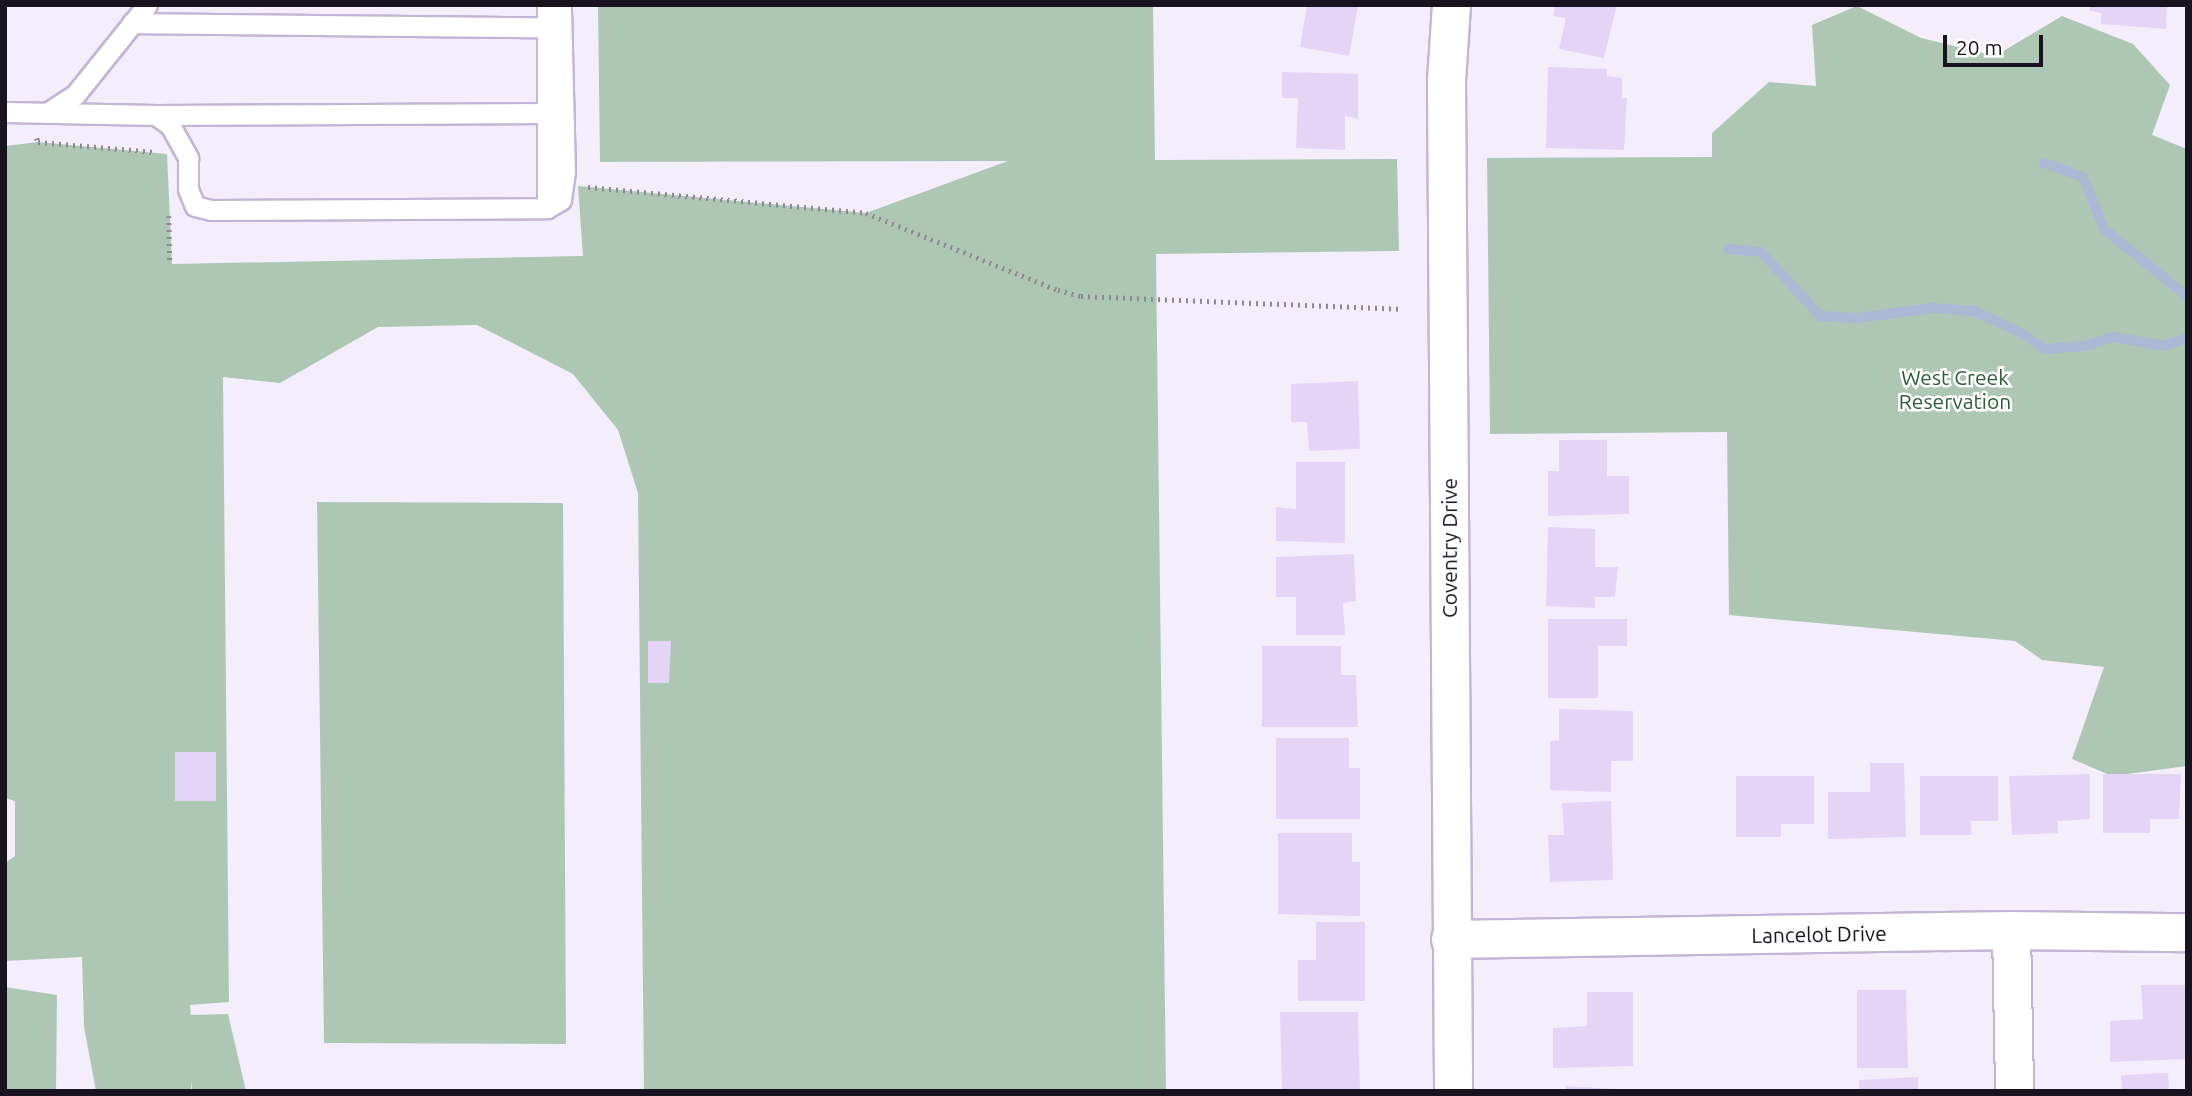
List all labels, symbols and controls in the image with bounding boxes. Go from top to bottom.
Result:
scale bar [1947,21,2047,65]
text: 20 m [1956,35,2003,59]
park label: West Creek Reservation [1899,364,2011,414]
street label: Coventry Drive [1436,478,1462,618]
street label: Lancelot Drive [1751,920,1887,948]

